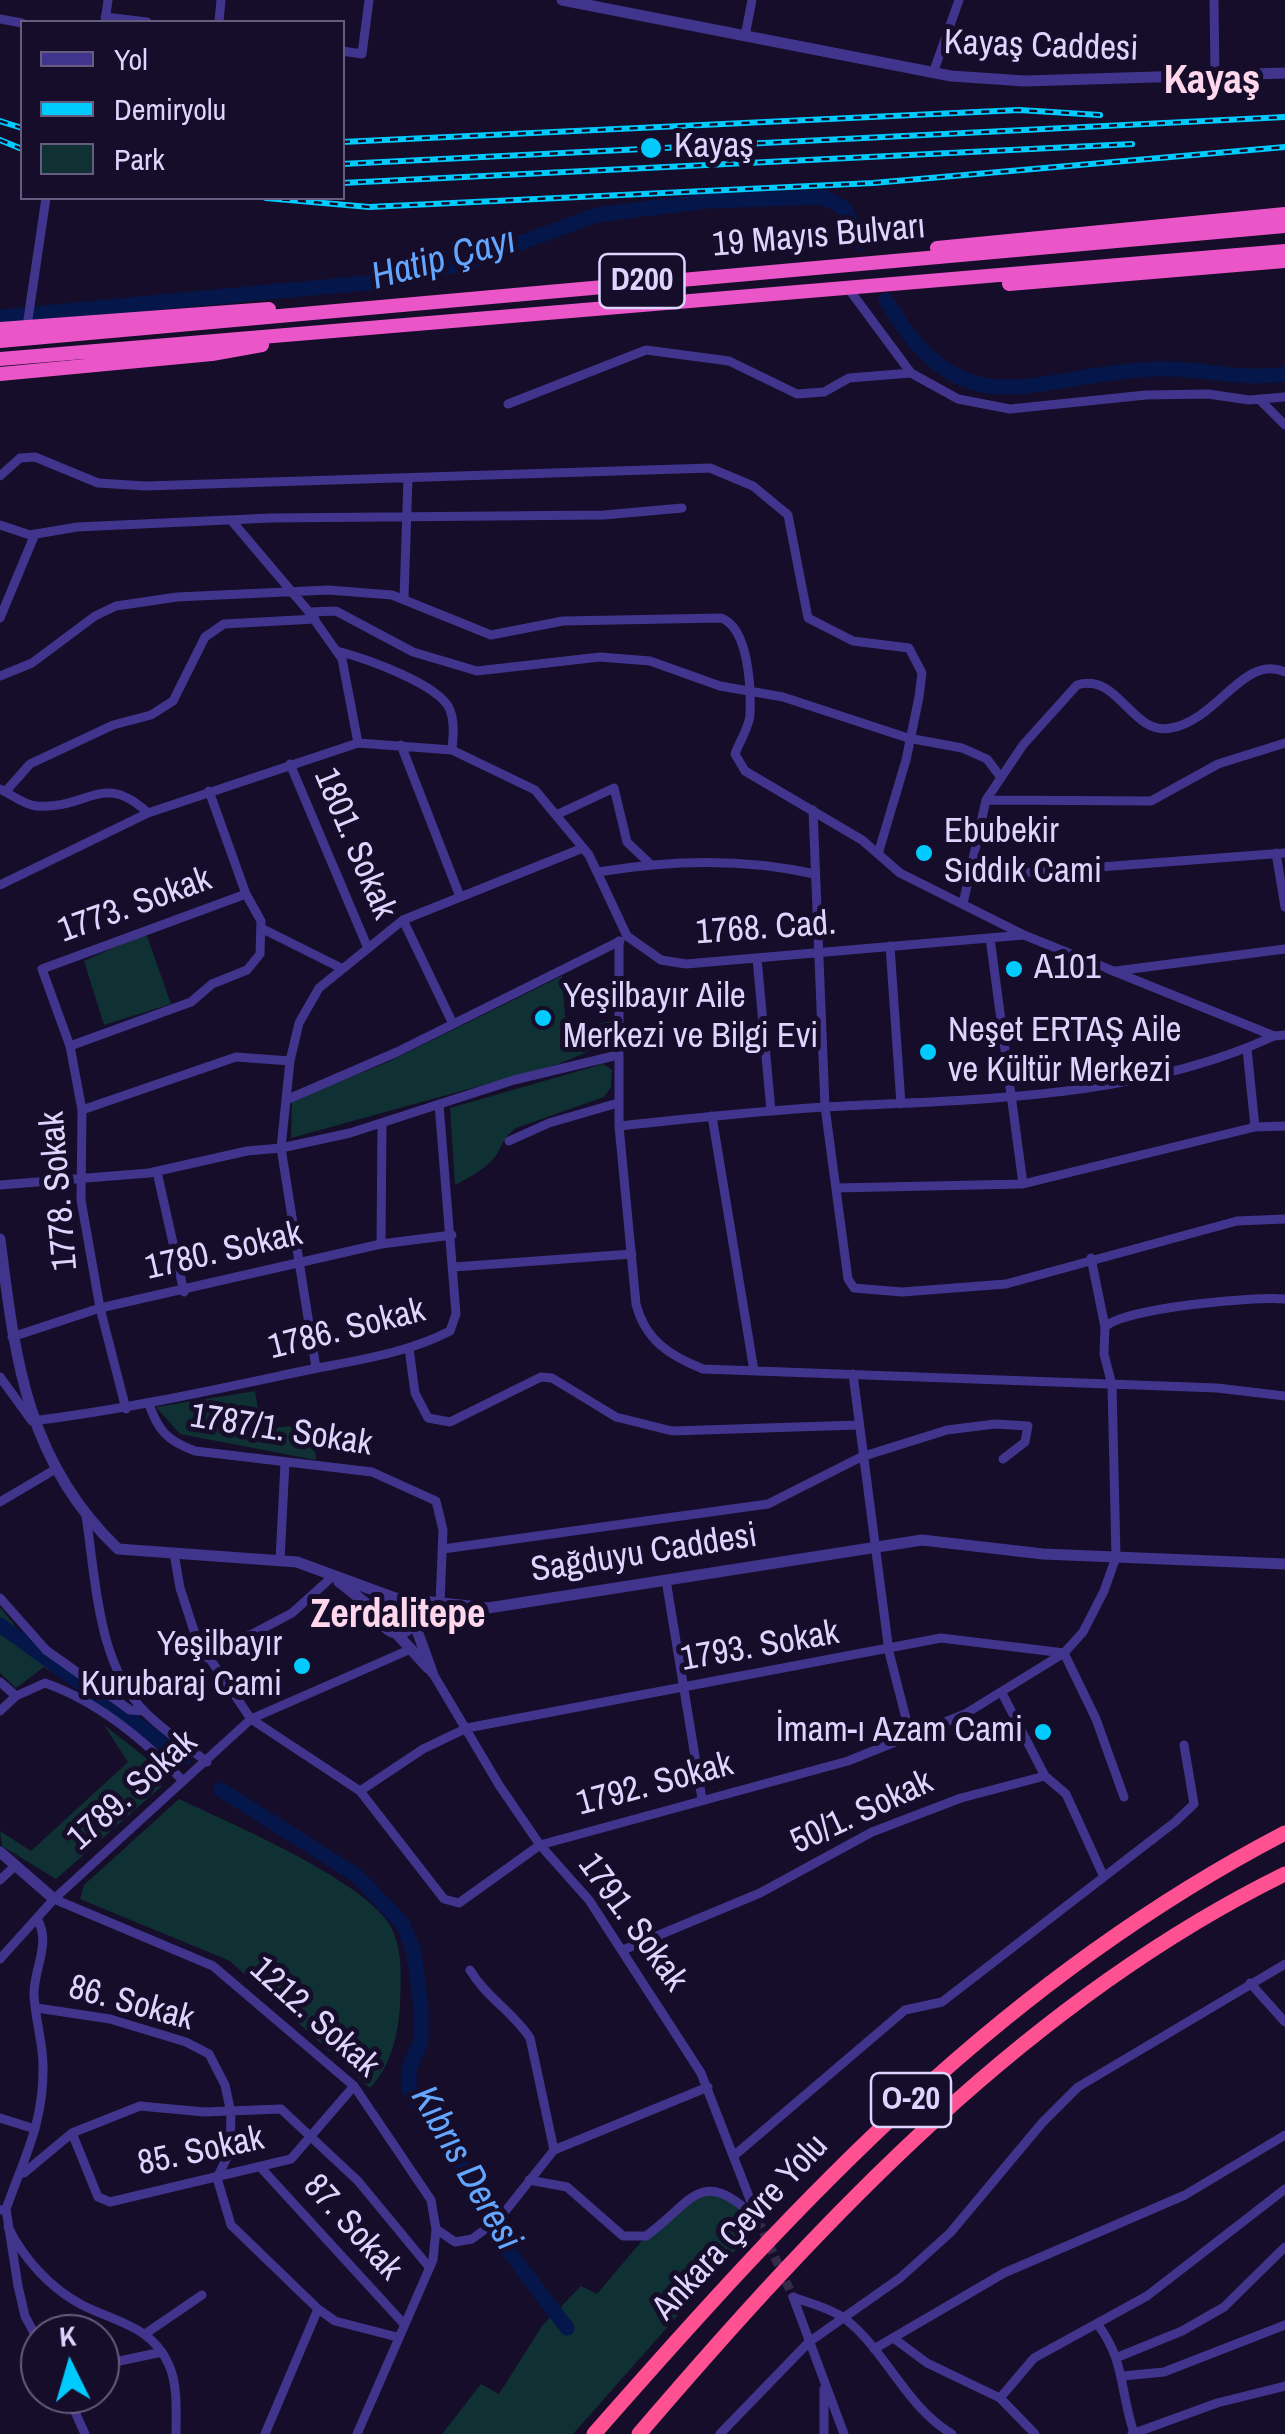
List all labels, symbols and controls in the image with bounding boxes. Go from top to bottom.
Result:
legend [20,20,345,200]
street label: Kayaş Caddesi [943,23,1139,71]
text: Yol [114,39,148,79]
district label: Kayaş [1164,58,1260,106]
text: Demiryolu [114,89,226,129]
place label: Kayaş [674,127,754,169]
marker: Kayaş [638,135,664,161]
text: Park [114,139,165,179]
street label: 19 Mayıs Bulvarı [711,207,927,267]
water label: Hatip Çayı [367,219,521,301]
road number: D200 [600,254,684,308]
street label: 1801. Sokak [303,762,405,926]
place label: Ebubekir Sıddık Cami [944,812,1102,894]
marker: Ebubekir Sıddık Cami [913,842,935,864]
street label: 1773. Sokak [53,859,217,953]
street label: 1768. Cad. [694,903,838,955]
place label: A101 [1034,948,1101,990]
marker: A101 [1003,958,1025,980]
place label: Yeşilbayır Aile Merkezi ve Bilgi Evi [563,977,818,1059]
marker: Yeşilbayır Aile Merkezi ve Bilgi Evi [532,1007,554,1029]
place label: Neşet ERTAŞ Aile ve Kültür Merkezi [948,1011,1181,1093]
marker: Neşet ERTAŞ Aile ve Kültür Merkezi [917,1041,939,1063]
street label: 1778. Sokak [32,1110,88,1272]
street label: 1780. Sokak [142,1214,306,1290]
street label: 1786. Sokak [265,1290,429,1370]
street label: 1787/1. Sokak [187,1396,375,1466]
street label: Sağduyu Caddesi [528,1515,760,1593]
district label: Zerdalitepe [311,1592,485,1640]
street label: 1793. Sokak [678,1612,842,1682]
place label: Yeşilbayır Kurubaraj Cami [81,1625,282,1707]
marker: Yeşilbayır Kurubaraj Cami [291,1655,313,1677]
place label: İmam-ı Azam Cami [776,1711,1023,1753]
marker: İmam-ı Azam Cami [1032,1721,1054,1743]
street label: 1789. Sokak [60,1722,206,1860]
street label: 1792. Sokak [573,1744,737,1826]
street label: 50/1. Sokak [784,1762,940,1864]
street label: 1791. Sokak [568,1846,696,2000]
street label: 1212. Sokak [241,1949,387,2087]
street label: 86. Sokak [64,1967,198,2041]
road number: O-20 [871,2073,951,2127]
water label: Kıbrıs Deresi [400,2079,530,2259]
street label: 85. Sokak [134,2118,268,2186]
street label: Ankara Çevre Yolu [644,2126,838,2330]
street label: 87. Sokak [294,2167,410,2289]
north arrow [20,2314,120,2414]
text: K [58,2316,77,2356]

